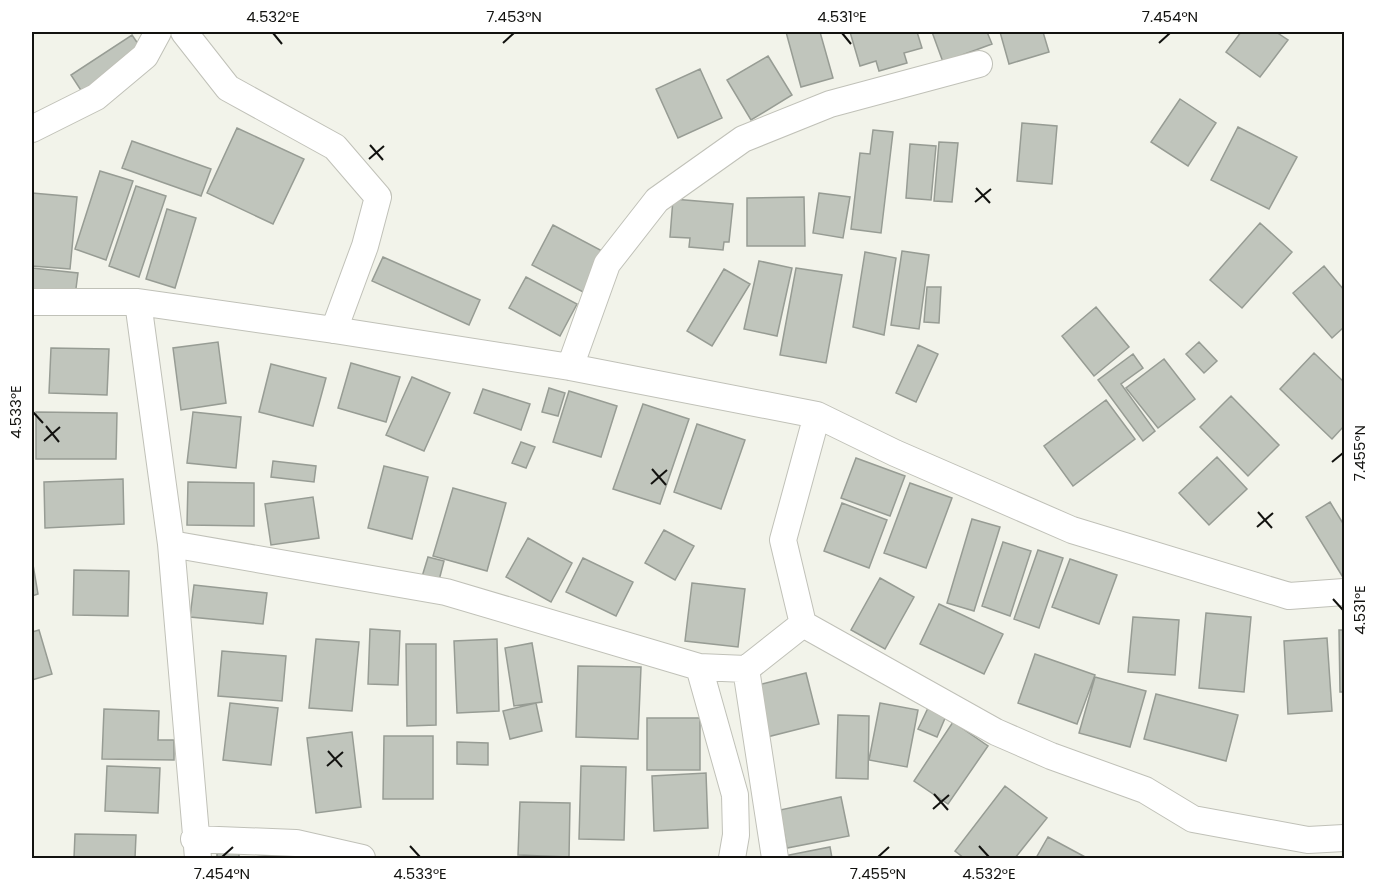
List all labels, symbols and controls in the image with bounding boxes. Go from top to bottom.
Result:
text: 4.532°E [246,6,300,27]
text: 7.453°N [486,6,542,27]
text: 4.531°E [817,6,867,27]
text: 7.454°N [1142,6,1198,27]
text: 4.533°E [5,385,26,439]
text: 7.455°N [1349,425,1370,481]
text: 4.531°E [1349,585,1370,635]
text: 7.454°N [194,863,250,884]
text: 4.533°E [393,863,447,884]
text: 7.455°N [850,863,906,884]
text: 4.532°E [962,863,1016,884]

